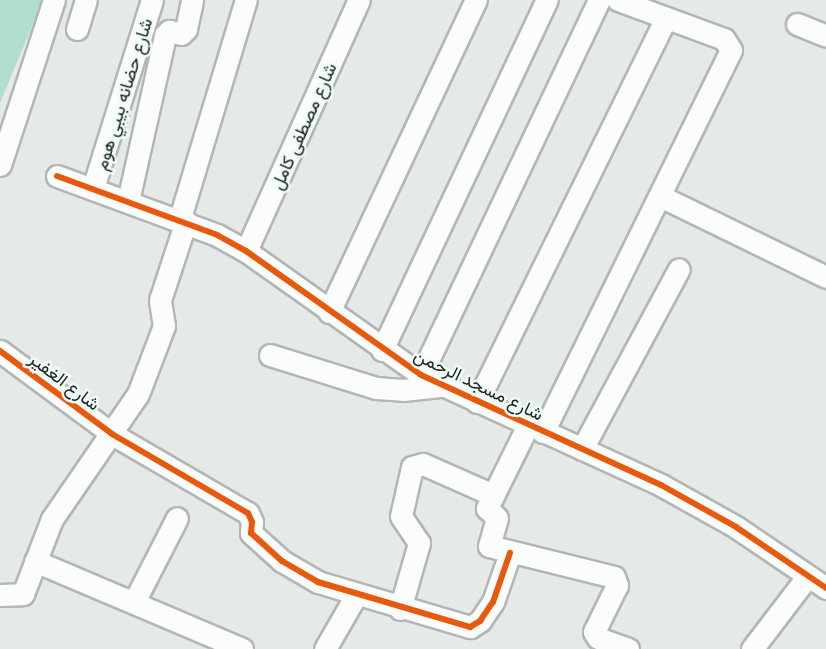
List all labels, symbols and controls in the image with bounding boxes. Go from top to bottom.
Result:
street label: شارع حضانه بيبي هوم [90,15,156,173]
street label: شارع مصطفى كامل [265,59,341,193]
street label: شارع مسجد الرحمن [411,343,547,425]
street label: شارع الغفير [25,347,105,415]

